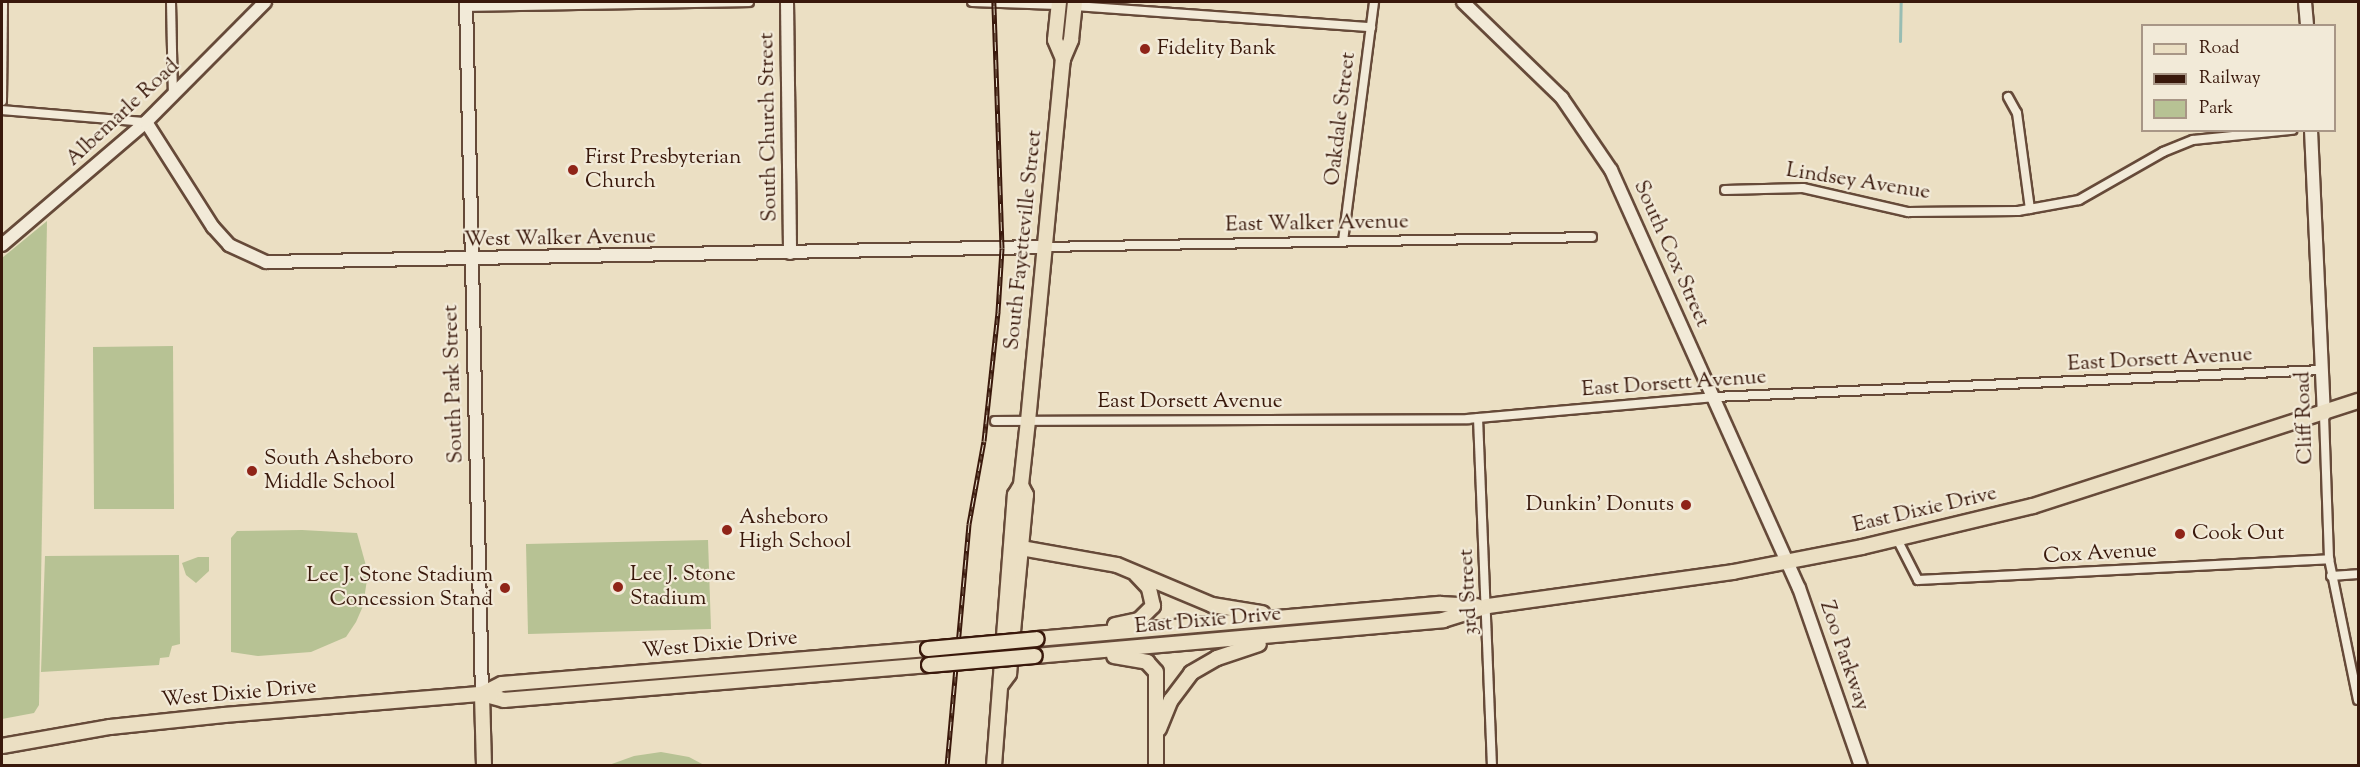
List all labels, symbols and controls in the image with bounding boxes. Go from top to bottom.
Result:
legend [2141,24,2336,132]
street label: South Church Street [755,32,783,222]
place label: Fidelity Bank [1157,36,1276,62]
text: Road [2199,36,2239,62]
marker: Fidelity Bank [1138,42,1152,56]
street label: Oakdale Street [1320,51,1362,187]
street label: Albemarle Road [61,54,185,172]
text: Railway [2199,66,2261,92]
text: Park [2199,96,2233,122]
street label: South Fayetteville Street [1000,129,1048,351]
place label: First Presbyterian Church [585,145,741,195]
street label: Lindsey Avenue [1784,158,1932,206]
marker: First Presbyterian Church [566,163,580,177]
street label: South Cox Street [1627,177,1715,331]
street label: East Walker Avenue [1225,210,1409,238]
street label: West Walker Avenue [464,225,656,253]
street label: South Park Street [439,304,469,464]
street label: East Dorsett Avenue [2067,343,2253,377]
street label: East Dorsett Avenue [1581,365,1767,403]
street label: Cliff Road [2291,371,2319,465]
street label: East Dorsett Avenue [1097,389,1283,415]
place label: South Asheboro Middle School [264,446,413,496]
marker: South Asheboro Middle School [245,464,259,478]
street label: East Dixie Drive [1851,481,1999,539]
place label: Dunkin' Donuts [1526,492,1674,518]
marker: Dunkin' Donuts [1679,498,1693,512]
place label: Asheboro High School [739,505,851,555]
place label: Cook Out [2192,521,2284,547]
marker: Asheboro High School [720,523,734,537]
marker: Cook Out [2173,527,2187,541]
street label: Cox Avenue [2043,538,2157,570]
street label: 3rd Street [1454,548,1484,636]
place label: Lee J. Stone Stadium [630,562,736,612]
place label: Lee J. Stone Stadium Concession Stand [307,563,493,613]
marker: Lee J. Stone Stadium [611,580,625,594]
marker: Lee J. Stone Stadium Concession Stand [498,581,512,595]
street label: Zoo Parkway [1813,598,1875,714]
street label: East Dixie Drive [1134,602,1282,640]
street label: West Dixie Drive [641,626,799,664]
street label: West Dixie Drive [160,675,318,713]

